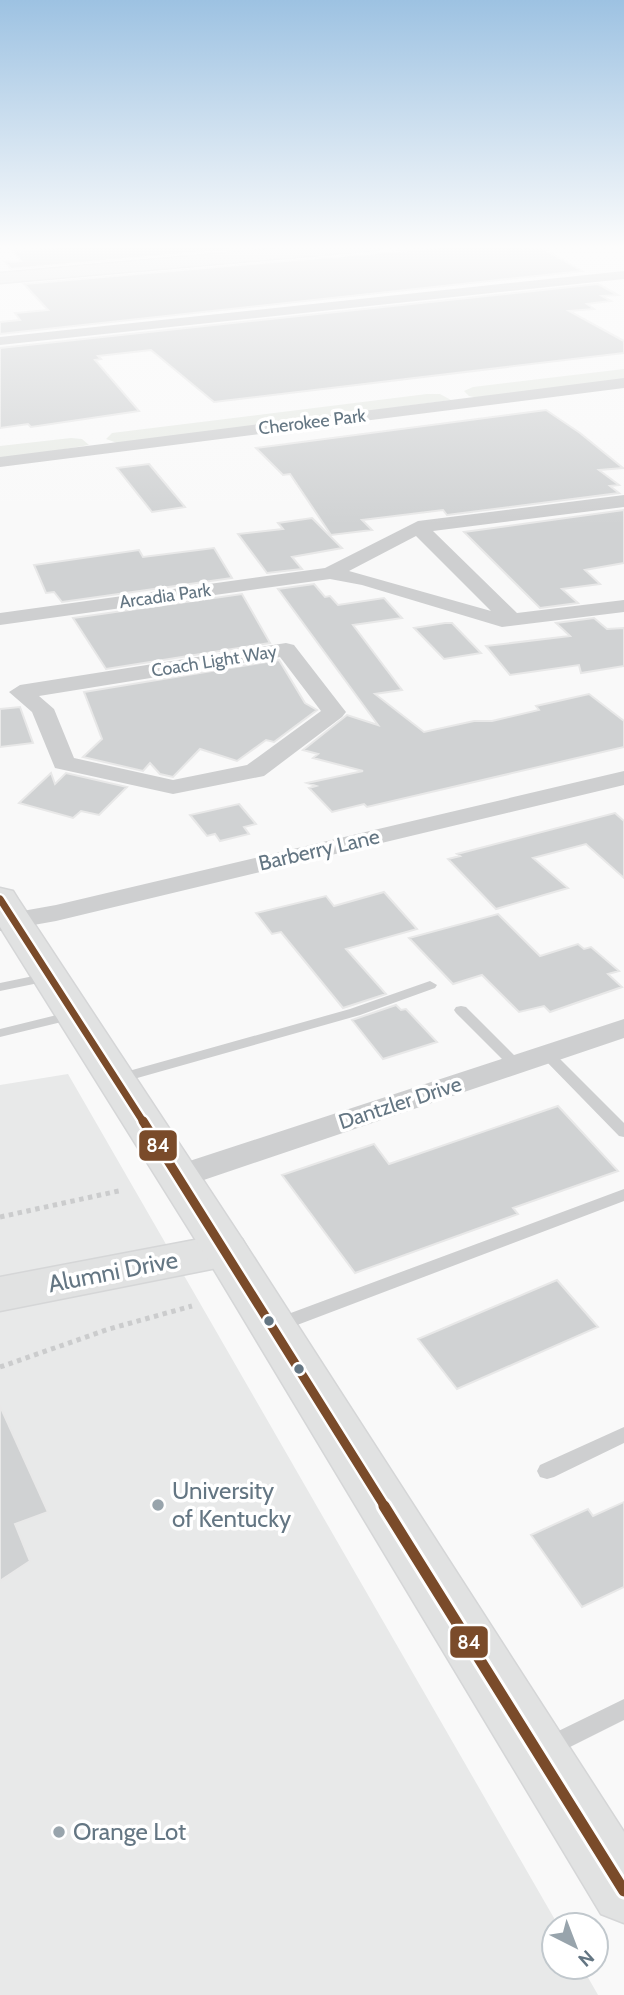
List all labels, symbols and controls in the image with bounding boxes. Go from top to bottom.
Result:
street label: Cherokee Park [257,404,368,439]
street label: Arcadia Park [118,579,213,613]
street label: Coach Light Way [150,640,278,682]
street label: Barberry Lane [256,823,382,876]
street label: Dantzler Drive [335,1071,465,1134]
line badge: 84 [138,1129,178,1162]
text: 84 [146,1134,170,1157]
street label: Alumni Drive [46,1245,180,1298]
unlabelled marker [262,1314,276,1328]
unlabelled marker [292,1362,306,1376]
place label: University of Kentucky [172,1476,291,1533]
marker: University of Kentucky [150,1497,166,1513]
line badge: 84 [449,1625,489,1659]
text: 84 [457,1631,481,1654]
place label: Orange Lot [73,1817,186,1846]
marker: Orange Lot [51,1824,67,1840]
north arrow [540,1911,610,1981]
text: N [573,1945,599,1971]

